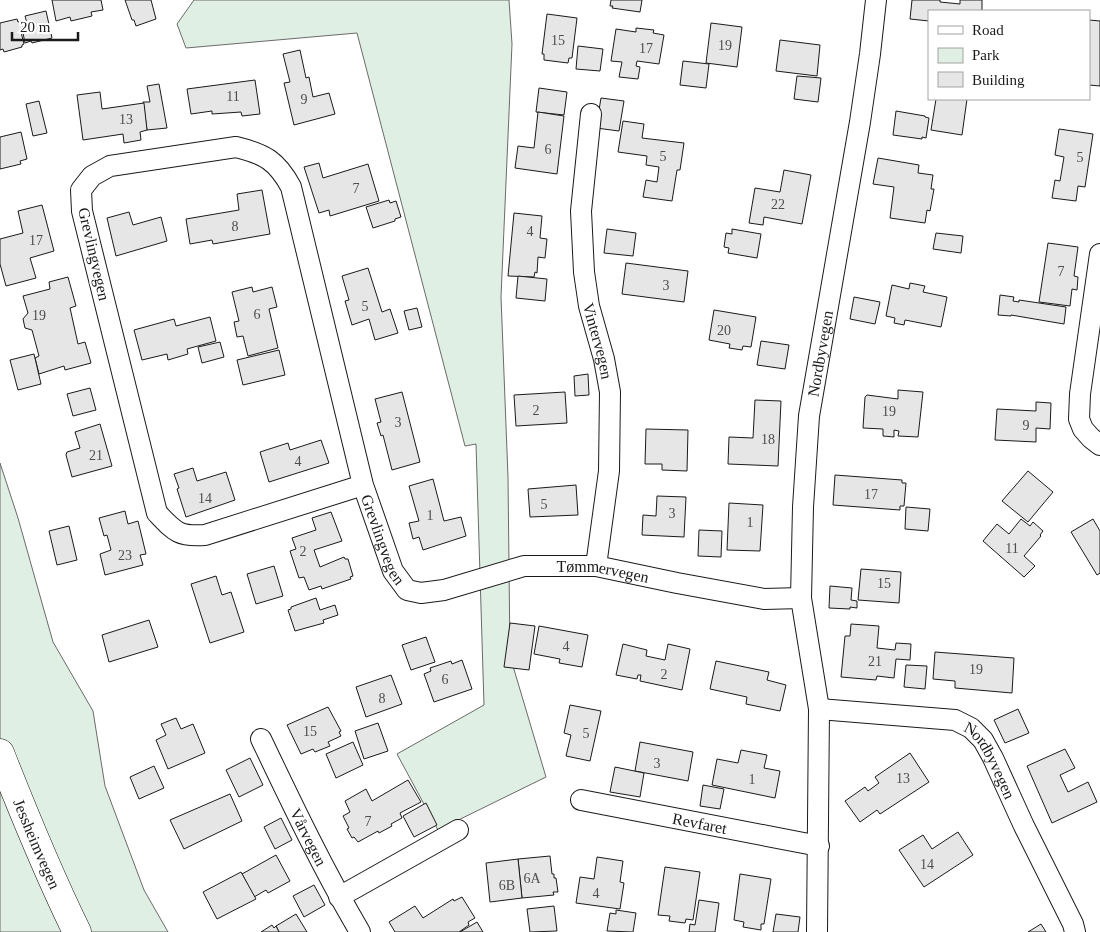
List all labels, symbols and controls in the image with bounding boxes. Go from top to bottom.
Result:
scale bar [12,10,79,42]
legend [928,10,1090,100]
text: 20 m [20,19,51,35]
text: Road [972,22,1004,38]
house number: 15 [551,33,565,48]
house number: 19 [718,38,732,53]
house number: 17 [639,41,653,56]
text: Park [972,47,1000,63]
text: Building [972,72,1025,88]
house number: 11 [226,89,240,104]
house number: 9 [301,92,308,107]
house number: 13 [119,112,133,127]
house number: 6 [545,142,552,157]
house number: 5 [660,149,667,164]
house number: 5 [1077,150,1084,165]
house number: 7 [353,181,360,196]
house number: 22 [771,197,785,212]
street label: Grevlingvegen [74,206,113,302]
house number: 8 [232,219,239,234]
house number: 4 [527,224,534,239]
house number: 17 [29,233,43,248]
house number: 7 [1058,264,1065,279]
house number: 3 [663,278,670,293]
house number: 5 [362,299,369,314]
street label: Vintervegen [580,301,616,380]
house number: 6 [254,307,261,322]
house number: 19 [32,308,46,323]
street label: Nordbyvegen [804,309,836,398]
house number: 20 [717,323,731,338]
house number: 2 [533,403,540,418]
house number: 19 [882,404,896,419]
house number: 3 [395,415,402,430]
house number: 9 [1023,418,1030,433]
house number: 18 [761,432,775,447]
house number: 21 [89,448,103,463]
house number: 4 [295,454,302,469]
house number: 17 [864,487,878,502]
house number: 14 [198,491,212,506]
street label: Grevlingvegen [358,492,408,588]
house number: 5 [541,497,548,512]
house number: 3 [669,506,676,521]
house number: 1 [427,508,434,523]
house number: 1 [747,515,754,530]
house number: 11 [1005,541,1019,556]
house number: 2 [300,544,307,559]
house number: 23 [118,548,132,563]
street label: Tømmervegen [557,558,650,585]
house number: 15 [877,576,891,591]
house number: 4 [563,639,570,654]
house number: 21 [868,654,882,669]
house number: 19 [969,662,983,677]
house number: 2 [661,667,668,682]
house number: 6 [442,672,449,687]
house number: 8 [379,691,386,706]
street label: Nordbyvegen [962,718,1019,801]
house number: 15 [303,724,317,739]
house number: 5 [583,726,590,741]
house number: 3 [654,756,661,771]
house number: 13 [896,771,910,786]
house number: 1 [749,772,756,787]
street label: Jessheimvegen [11,796,64,891]
street label: Vårvegen [287,805,330,869]
street label: Revfaret [671,809,729,837]
house number: 7 [365,814,372,829]
house number: 14 [920,857,934,872]
house number: 6A [523,871,541,886]
house number: 6B [499,878,515,893]
house number: 4 [593,886,600,901]

